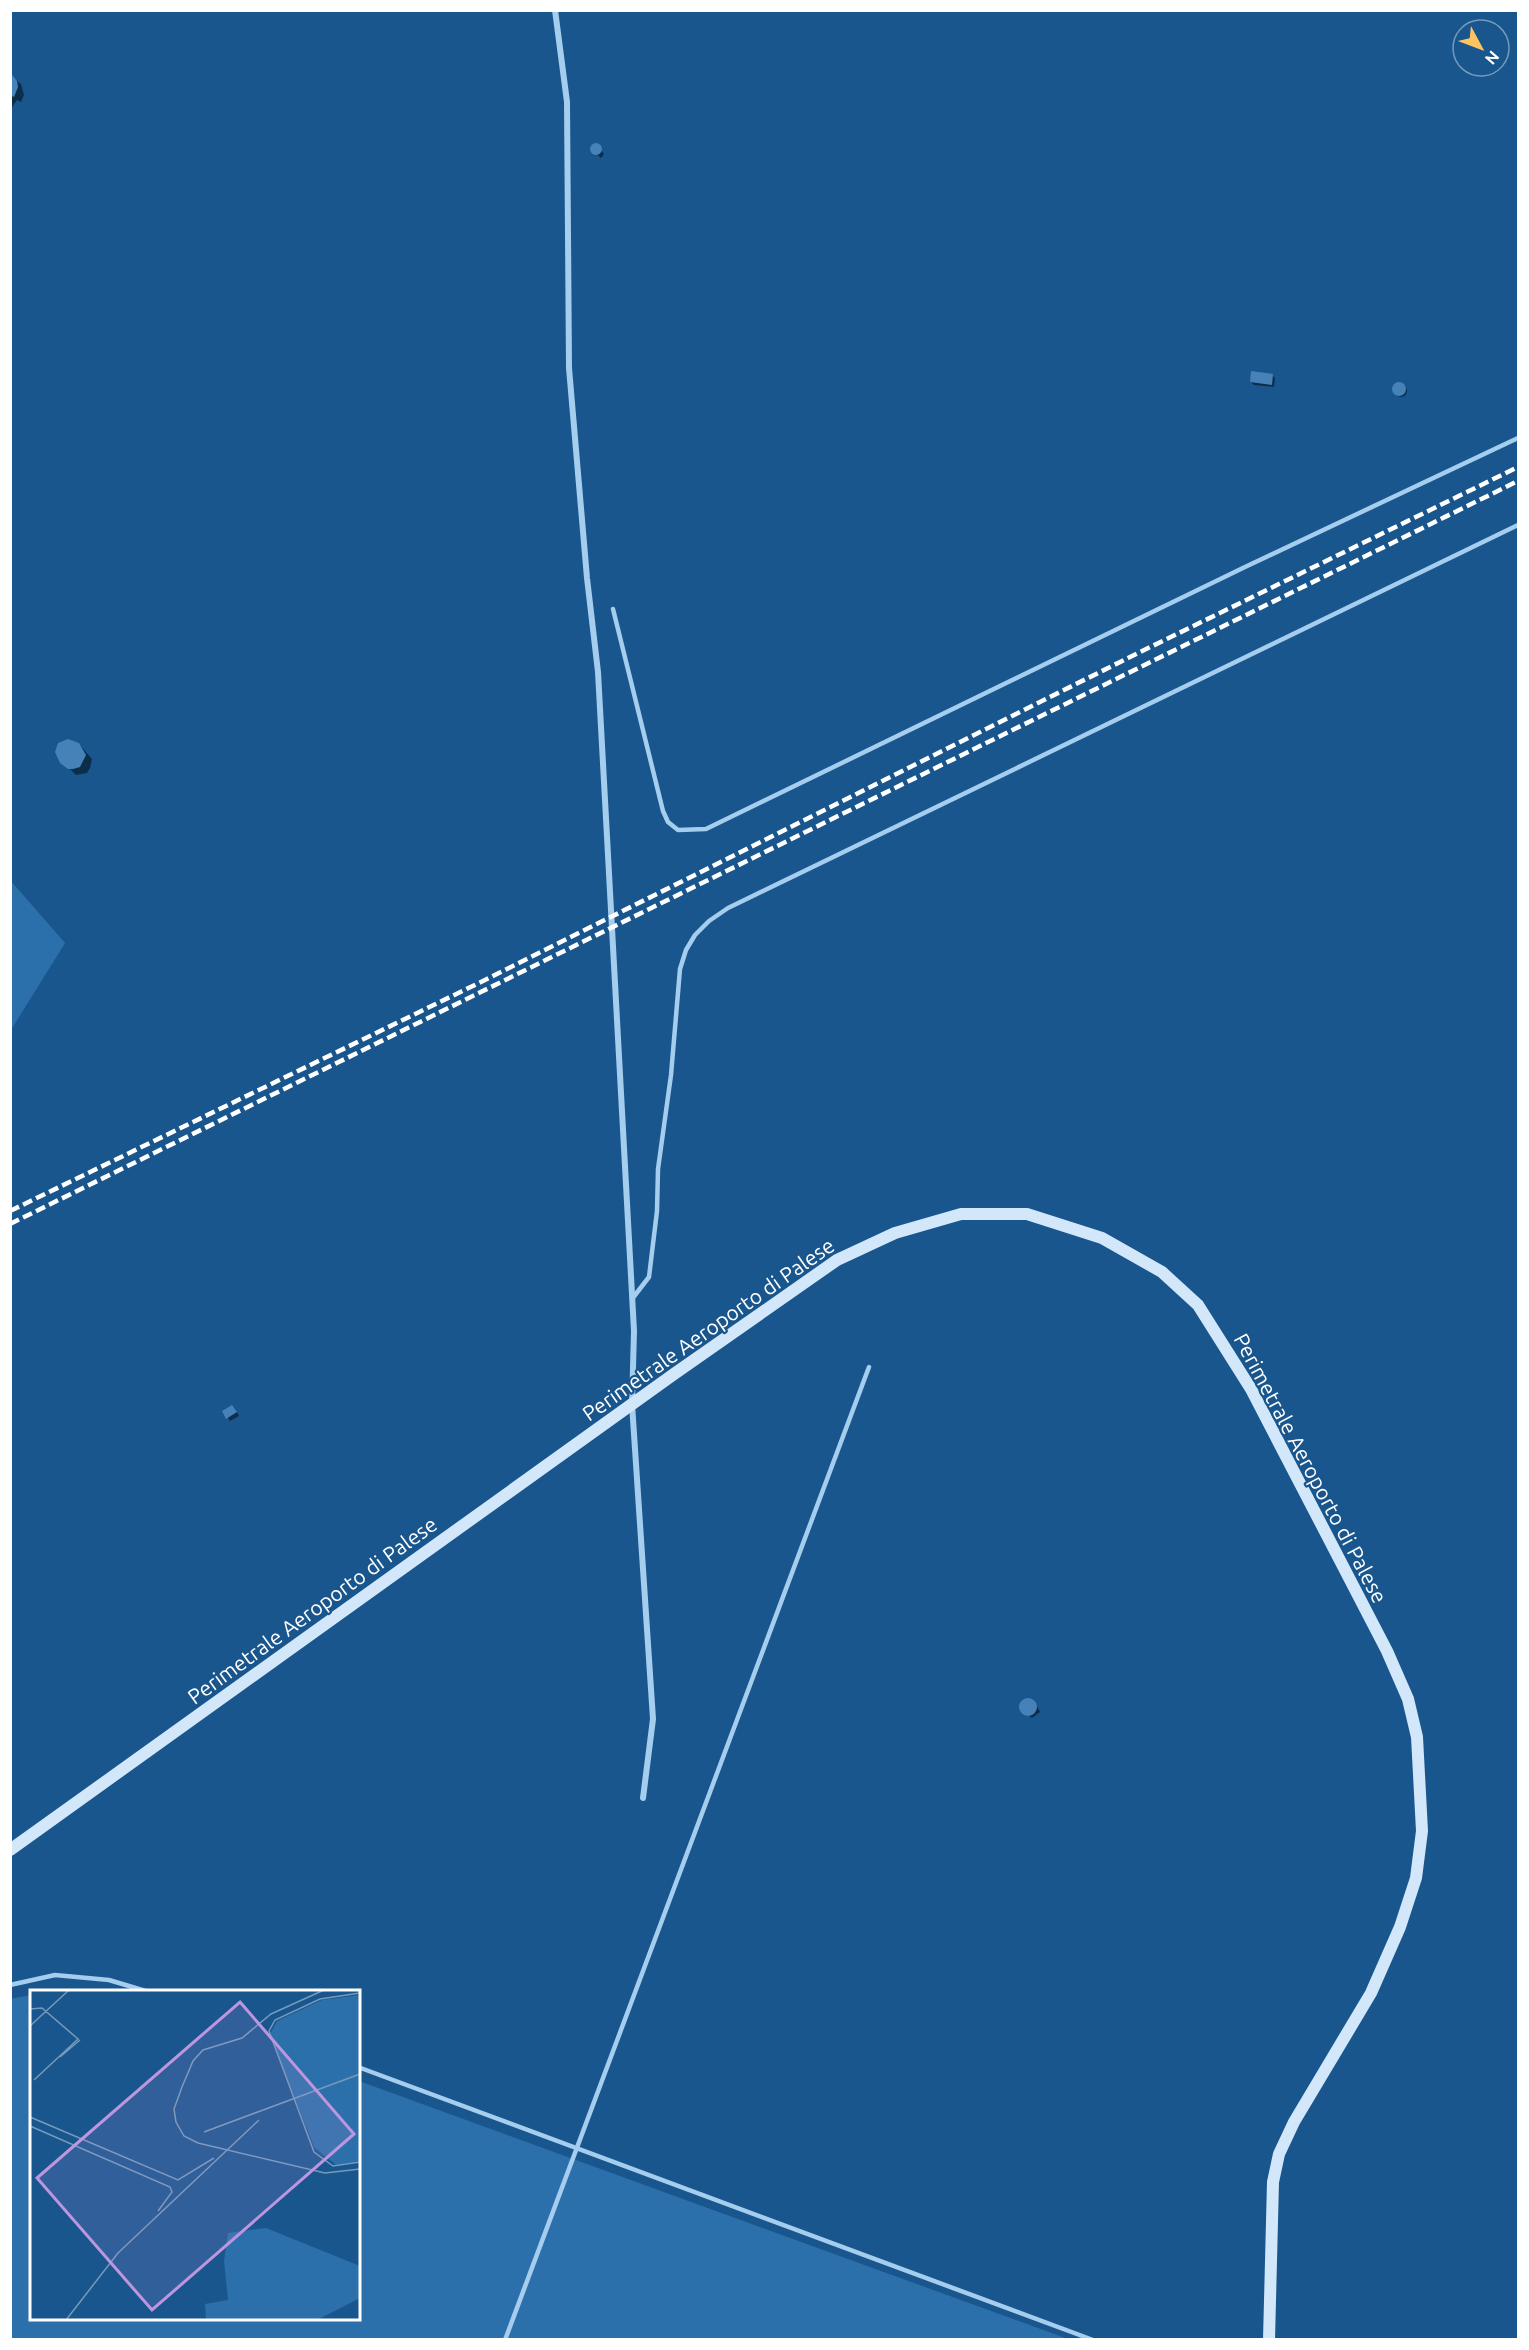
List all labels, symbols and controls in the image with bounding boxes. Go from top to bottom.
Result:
north arrow [1451,18,1511,78]
text: N [1482,47,1503,68]
street label: Perimetrale Aeroporto di Palese [577,1233,839,1425]
street label: Perimetrale Aeroporto di Palese [1230,1329,1392,1607]
street label: Perimetrale Aeroporto di Palese [183,1512,441,1708]
inset map [30,1990,360,2320]

